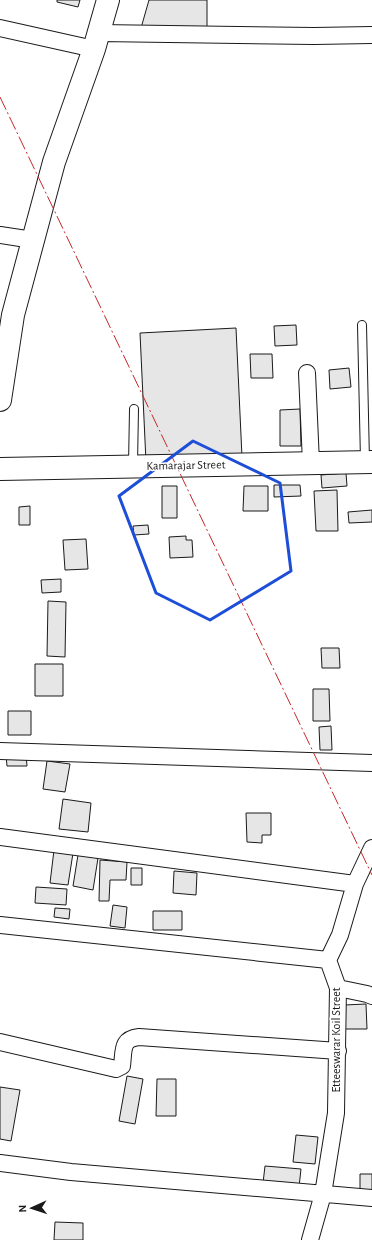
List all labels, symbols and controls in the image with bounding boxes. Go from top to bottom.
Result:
street label: Kamarajar Street [146,458,226,473]
street label: Etteeswarar Koil Street [330,987,342,1093]
north arrow [12,1188,52,1228]
text: N [17,1204,28,1213]

